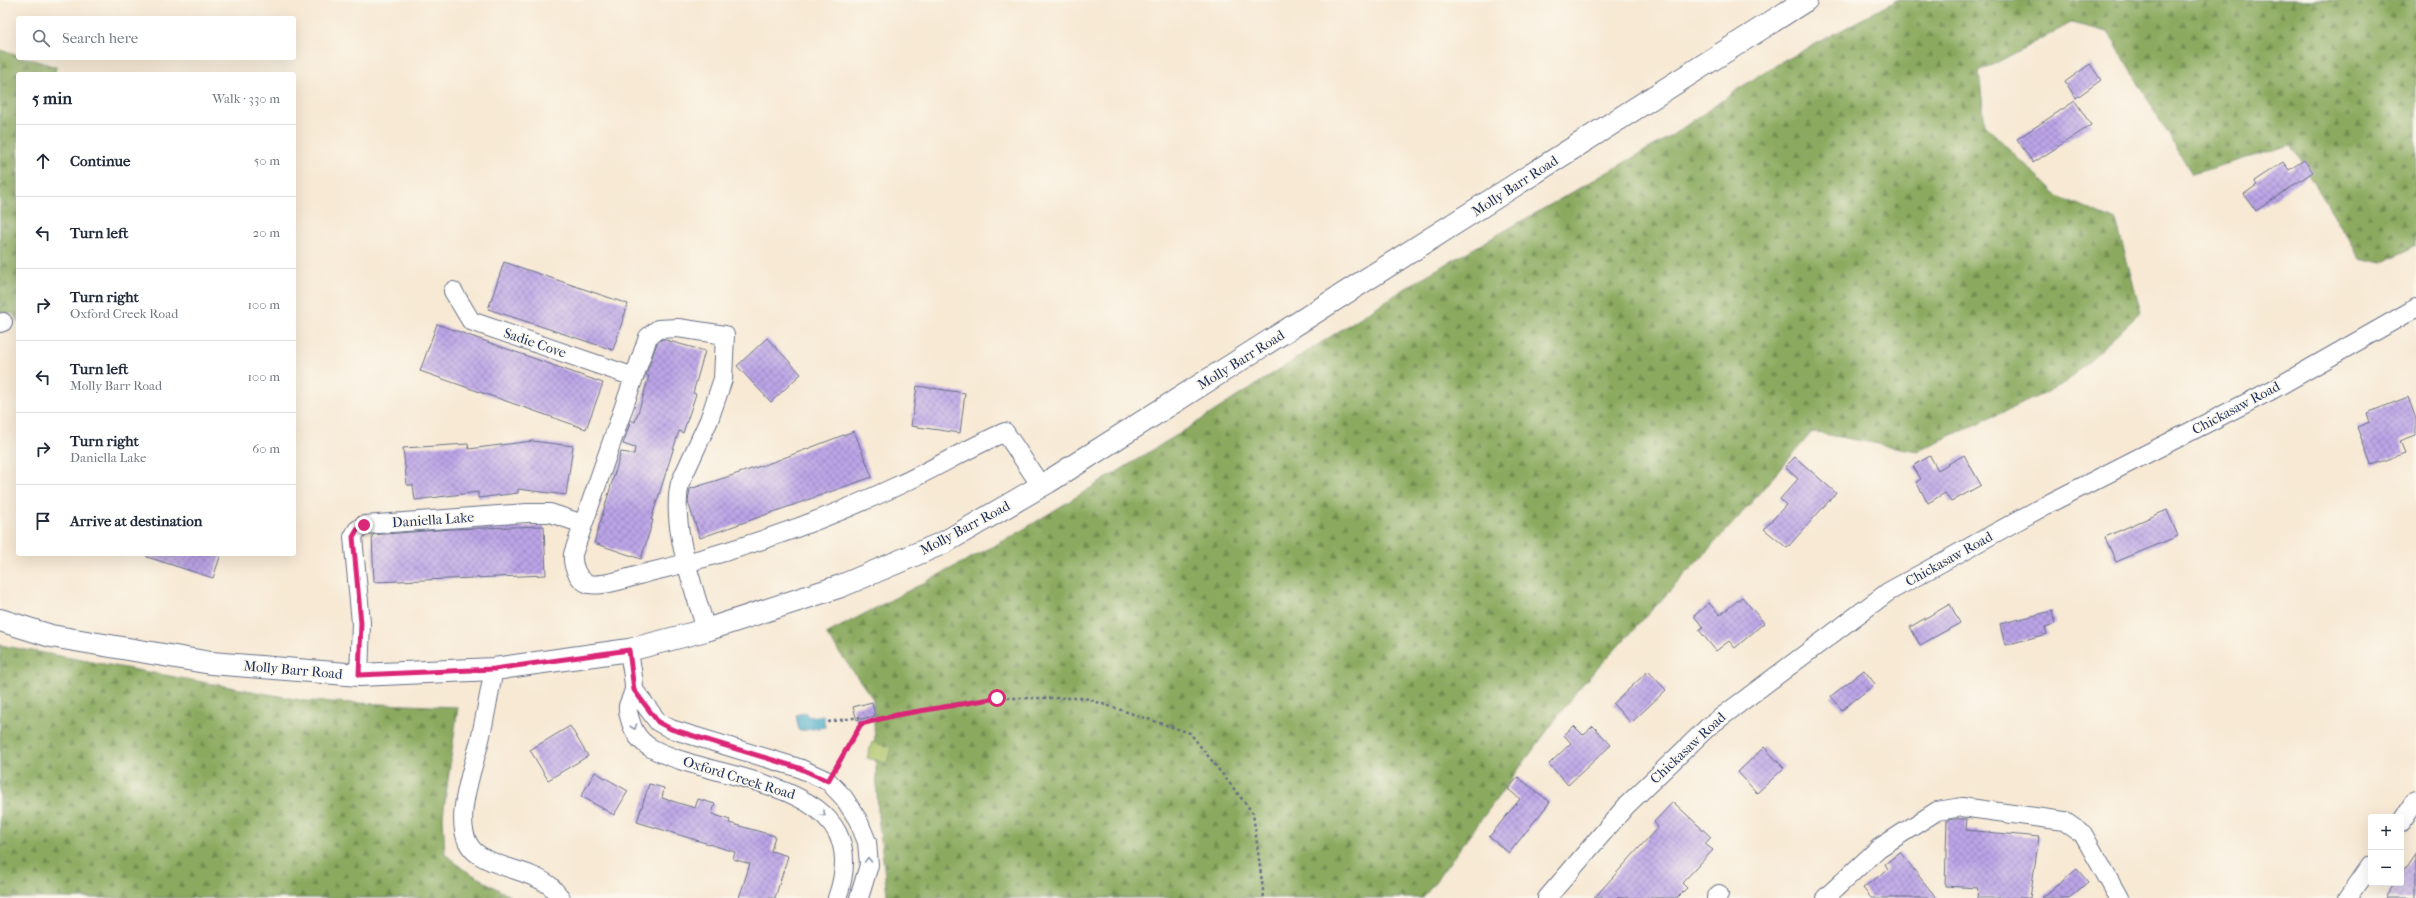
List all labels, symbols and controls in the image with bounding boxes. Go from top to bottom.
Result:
search box [16,16,296,60]
icon: search [30,27,52,49]
text: Search here [62,29,138,47]
text: 5 min [32,88,72,108]
text: Walk · 330 m [212,91,280,106]
icon: ahead [32,150,54,172]
text: Continue [70,152,130,170]
street label: Molly Barr Road [1469,152,1562,220]
text: 50 m [254,153,280,168]
icon: left [32,222,54,244]
text: Turn left [70,224,128,242]
text: 20 m [253,225,280,240]
text: Turn right [70,288,139,306]
icon: right [32,294,54,316]
text: 100 m [247,297,280,312]
text: Oxford Creek Road [70,306,178,321]
street label: Sadie Cove [501,324,569,362]
street label: Molly Barr Road [1194,326,1288,393]
text: Turn left [70,360,128,378]
icon: left [32,366,54,388]
text: 100 m [247,369,280,384]
text: Molly Barr Road [70,378,162,393]
street label: Chickasaw Road [2189,378,2283,438]
text: Turn right [70,432,139,450]
icon: right [32,438,54,460]
text: 60 m [252,441,280,456]
text: Daniella Lake [70,450,146,465]
street label: Molly Barr Road [917,497,1013,559]
street label: Daniella Lake [391,509,475,531]
icon: arrive [32,510,54,532]
text: Arrive at destination [70,512,202,530]
route end [355,516,373,534]
street label: Chickasaw Road [1902,528,1996,590]
street label: Molly Barr Road [243,657,344,683]
route start [988,689,1006,707]
street label: Chickasaw Road [1647,708,1730,787]
one-way arrow [629,723,637,730]
street label: Oxford Creek Road [681,753,798,803]
one-way arrow [818,809,826,816]
map controls [2368,814,2404,886]
button: + [2368,814,2404,850]
button: − [2368,850,2404,886]
one-way arrow [864,857,872,863]

